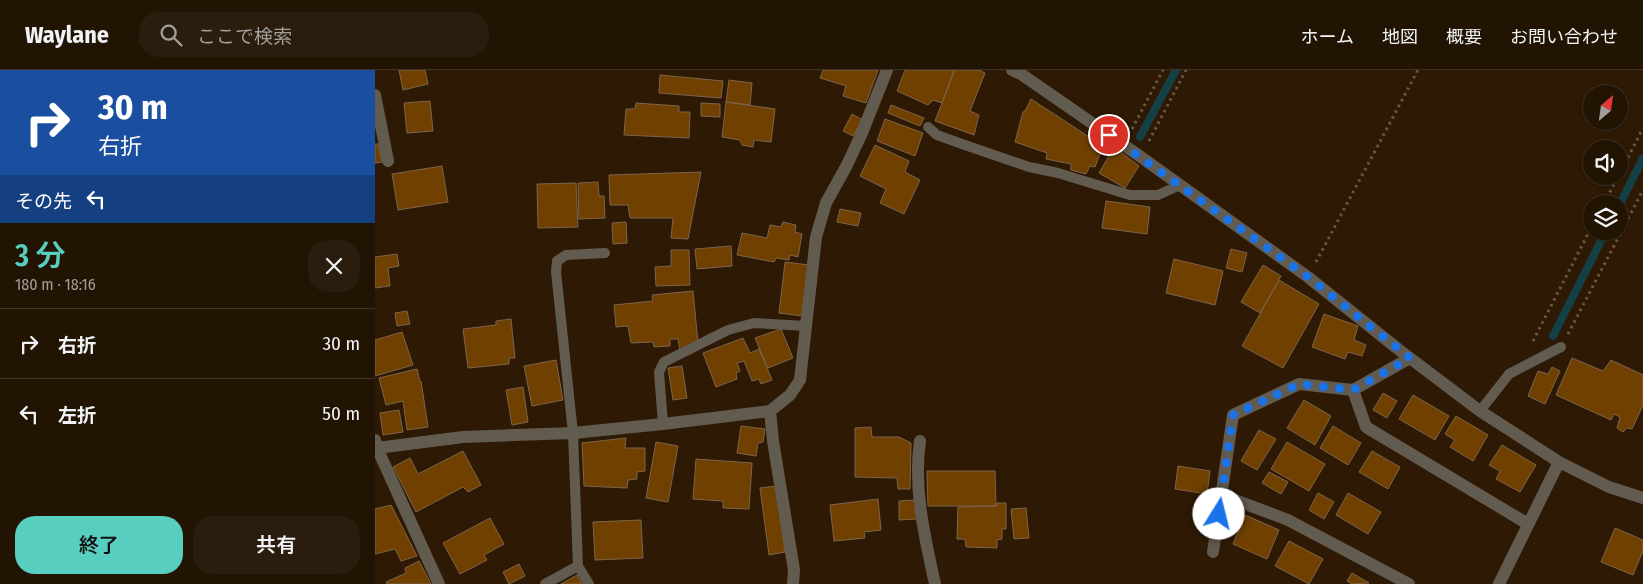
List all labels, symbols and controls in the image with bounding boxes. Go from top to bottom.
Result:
search box [139,12,489,57]
text: Waylane [25,21,109,49]
icon: search [157,21,185,49]
text: ここで検索 [197,25,292,48]
text: ホーム [1301,26,1354,48]
text: 地図 [1382,26,1418,48]
text: 概要 [1446,26,1482,48]
text: お問い合わせ [1510,26,1618,48]
north arrow [1583,85,1627,130]
map controls [1583,85,1628,240]
text: 30 m [98,86,168,128]
icon: right [15,90,80,155]
pin [1088,114,1130,156]
icon: arrive [1095,121,1123,149]
text: 右折 [98,133,142,160]
button: sound [1583,140,1628,185]
icon: left [82,185,110,213]
text: その先 [15,190,72,213]
button: layers [1583,195,1628,240]
text: 3 分 [15,238,66,274]
button: close [308,240,360,292]
text: 180 m · 18:16 [15,275,96,294]
icon: right [15,330,43,358]
text: 30 m [322,332,360,355]
text: 右折 [58,334,96,357]
icon: left [15,400,43,428]
text: 50 m [322,402,360,425]
text: 左折 [58,404,96,427]
position arrow [1192,487,1244,539]
button: 終了 [15,516,183,574]
button: 共有 [193,516,360,574]

